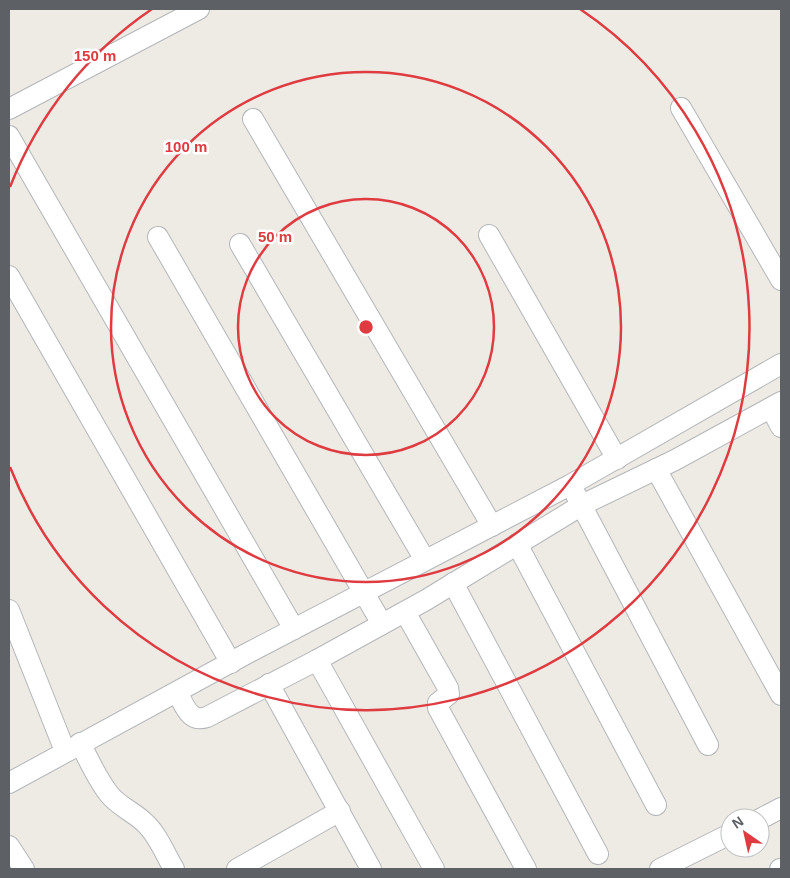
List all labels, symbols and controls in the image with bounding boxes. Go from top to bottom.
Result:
text: 150 m [74,47,116,64]
text: 100 m [165,138,207,155]
text: 50 m [258,228,292,245]
centre of rings [357,318,375,336]
north arrow [720,808,770,858]
text: N [729,813,746,832]

